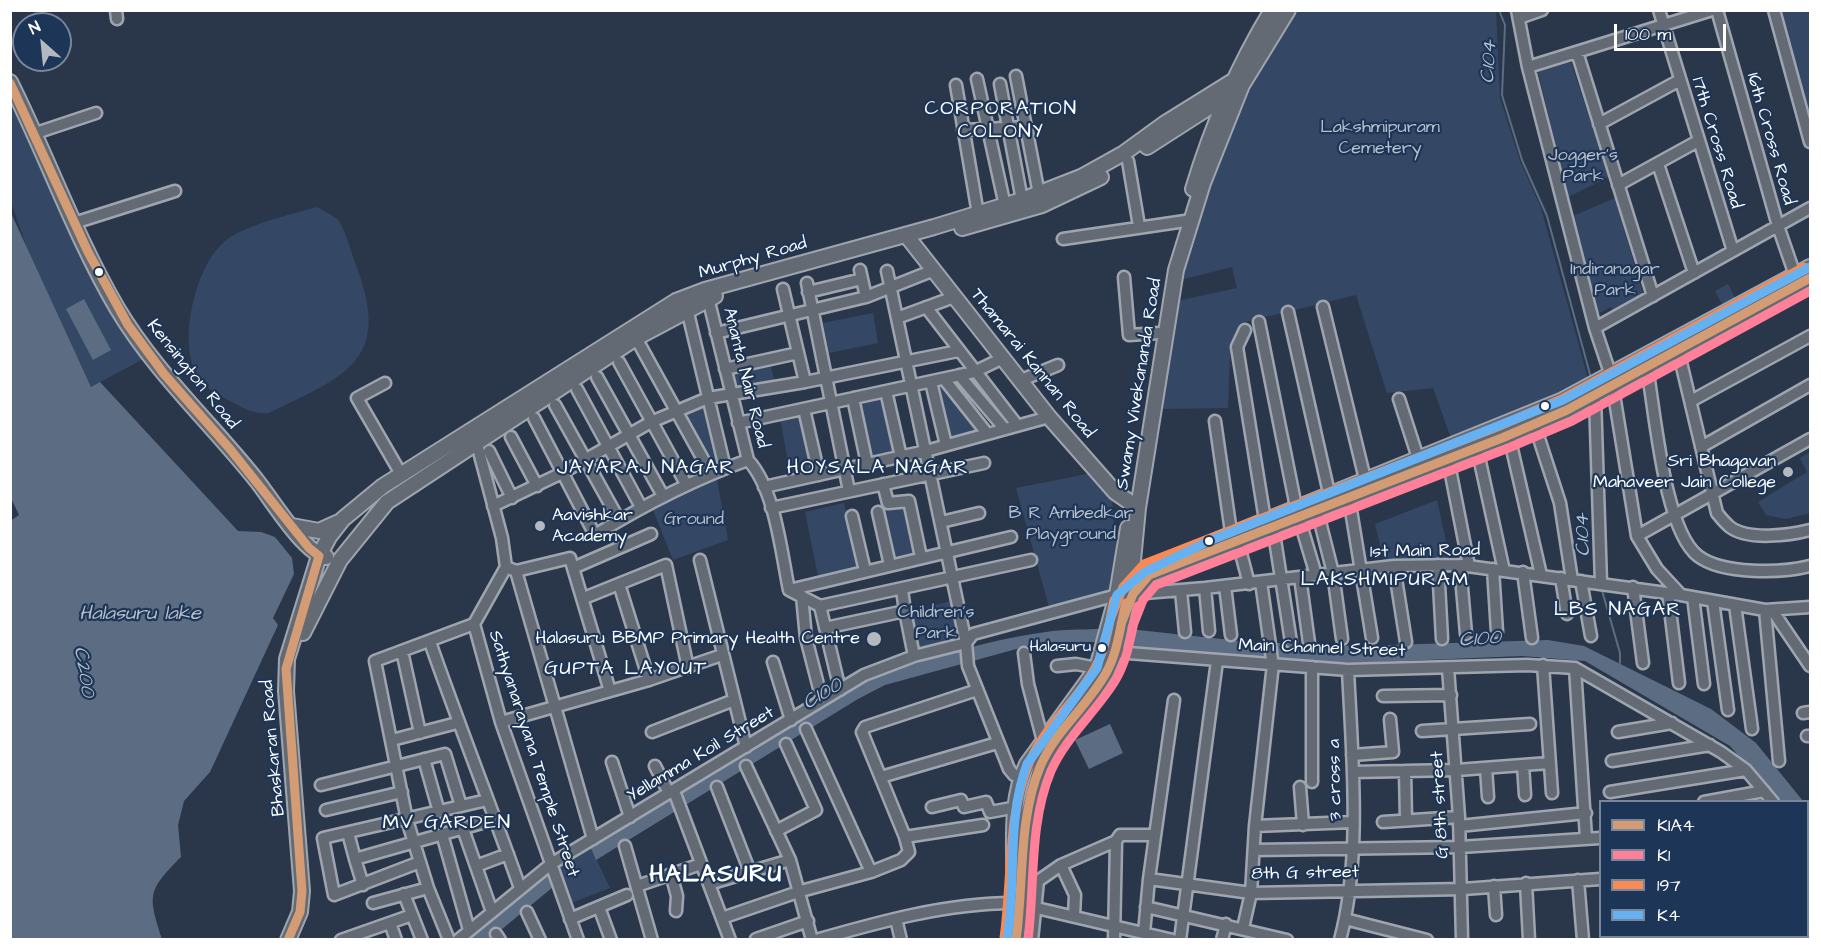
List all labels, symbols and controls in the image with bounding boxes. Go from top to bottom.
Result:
north arrow [12,12,72,72]
scale bar [1617,12,1730,50]
text: N [25,16,44,40]
text: 100 m [1625,22,1671,47]
water label: C104 [1477,40,1503,84]
street label: 16th Cross Road [1741,70,1799,208]
street label: 17th Cross Road [1686,75,1746,211]
district label: CORPORATION COLONY [925,98,1077,145]
park label: Lakshmipuram Cemetery [1320,117,1440,160]
park label: Jogger's Park [1548,145,1618,188]
street label: Murphy Road [697,233,809,285]
park label: Indiranagar Park [1570,259,1660,302]
unlabelled marker [93,266,105,278]
street label: Swamy Vivekananda Road [1113,277,1167,491]
street label: Thamarai Kannan Road [965,285,1099,443]
street label: Ananta Nair Road [717,306,773,450]
street label: Kensington Road [141,316,243,434]
unlabelled marker [1539,400,1551,412]
place label: Sri Bhagavan Mahaveer Jain College [1593,451,1776,494]
district label: JAYARAJ NAGAR [557,457,735,481]
district label: HOYSALA NAGAR [787,457,969,481]
marker: Sri Bhagavan Mahaveer Jain College [1781,465,1795,479]
park label: B R Ambedkar Playground [1009,503,1133,546]
place label: Aavishkar Academy [552,505,633,548]
park label: Ground [664,509,724,531]
water label: C104 [1571,513,1597,557]
marker: Aavishkar Academy [533,519,547,533]
unlabelled marker [1203,535,1215,547]
street label: 1st Main Road [1370,540,1480,564]
district label: LAKSHMIPURAM [1301,569,1469,593]
district label: LBS NAGAR [1554,599,1682,623]
park label: Children's Park [897,602,975,644]
water label: Halasuru lake [79,603,201,627]
water label: C100 [1458,627,1502,653]
street label: Sathyanarayana Temple Street [483,628,583,880]
place label: Halasuru BBMP Primary Health Centre [536,628,860,650]
marker: Halasuru BBMP Primary Health Centre [865,630,883,648]
street label: Main Channel Street [1238,635,1406,663]
place label: Halasuru [1029,638,1091,658]
marker: Halasuru [1096,642,1108,654]
water label: C200 [67,645,99,699]
district label: GUPTA LAYOUT [544,658,708,682]
water label: C100 [799,674,847,716]
street label: Bhaskaran Road [257,679,291,817]
street label: Yellamma Koil Street [623,703,779,807]
street label: 3 cross a [1324,739,1348,821]
street label: G 8th street [1427,751,1455,859]
legend [1599,800,1809,938]
district label: MV GARDEN [383,812,511,836]
text: KIA4 [1657,813,1694,838]
text: K1 [1657,843,1670,868]
district label: HALASURU [649,862,783,890]
street label: 8th G street [1251,862,1359,886]
text: 197 [1657,873,1681,898]
text: K4 [1657,903,1680,928]

